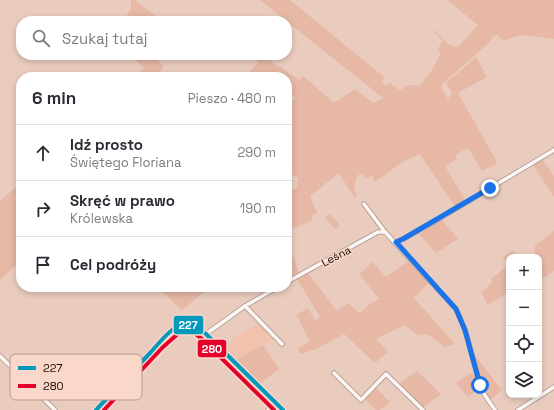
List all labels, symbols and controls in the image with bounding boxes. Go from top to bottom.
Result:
search box [16,16,292,60]
icon: search [30,27,52,49]
text: Szukaj tutaj [62,29,148,48]
text: 6 min [32,87,76,109]
text: Pieszo · 480 m [188,90,276,107]
text: Idź prosto [70,135,143,154]
icon: ahead [32,142,54,164]
text: 290 m [237,144,276,161]
text: Świętego Floriana [70,154,181,171]
route end [481,179,499,197]
text: Skręć w prawo [70,191,175,210]
icon: right [32,198,54,220]
text: 190 m [240,200,276,217]
text: Królewska [70,210,133,227]
street label: Leśna [319,242,354,270]
icon: arrive [32,254,54,276]
map controls [506,254,542,398]
button: + [506,254,542,290]
text: Cel podróży [70,255,156,274]
button: − [506,290,542,326]
line badge: 227 [173,315,204,335]
text: 227 [178,318,198,332]
button: locate [506,326,542,362]
line badge: 280 [197,339,227,358]
text: 280 [202,342,222,356]
legend [10,354,142,400]
text: 227 [43,361,62,375]
button: layers [506,362,542,398]
route start [471,376,489,394]
text: 280 [43,379,64,393]

